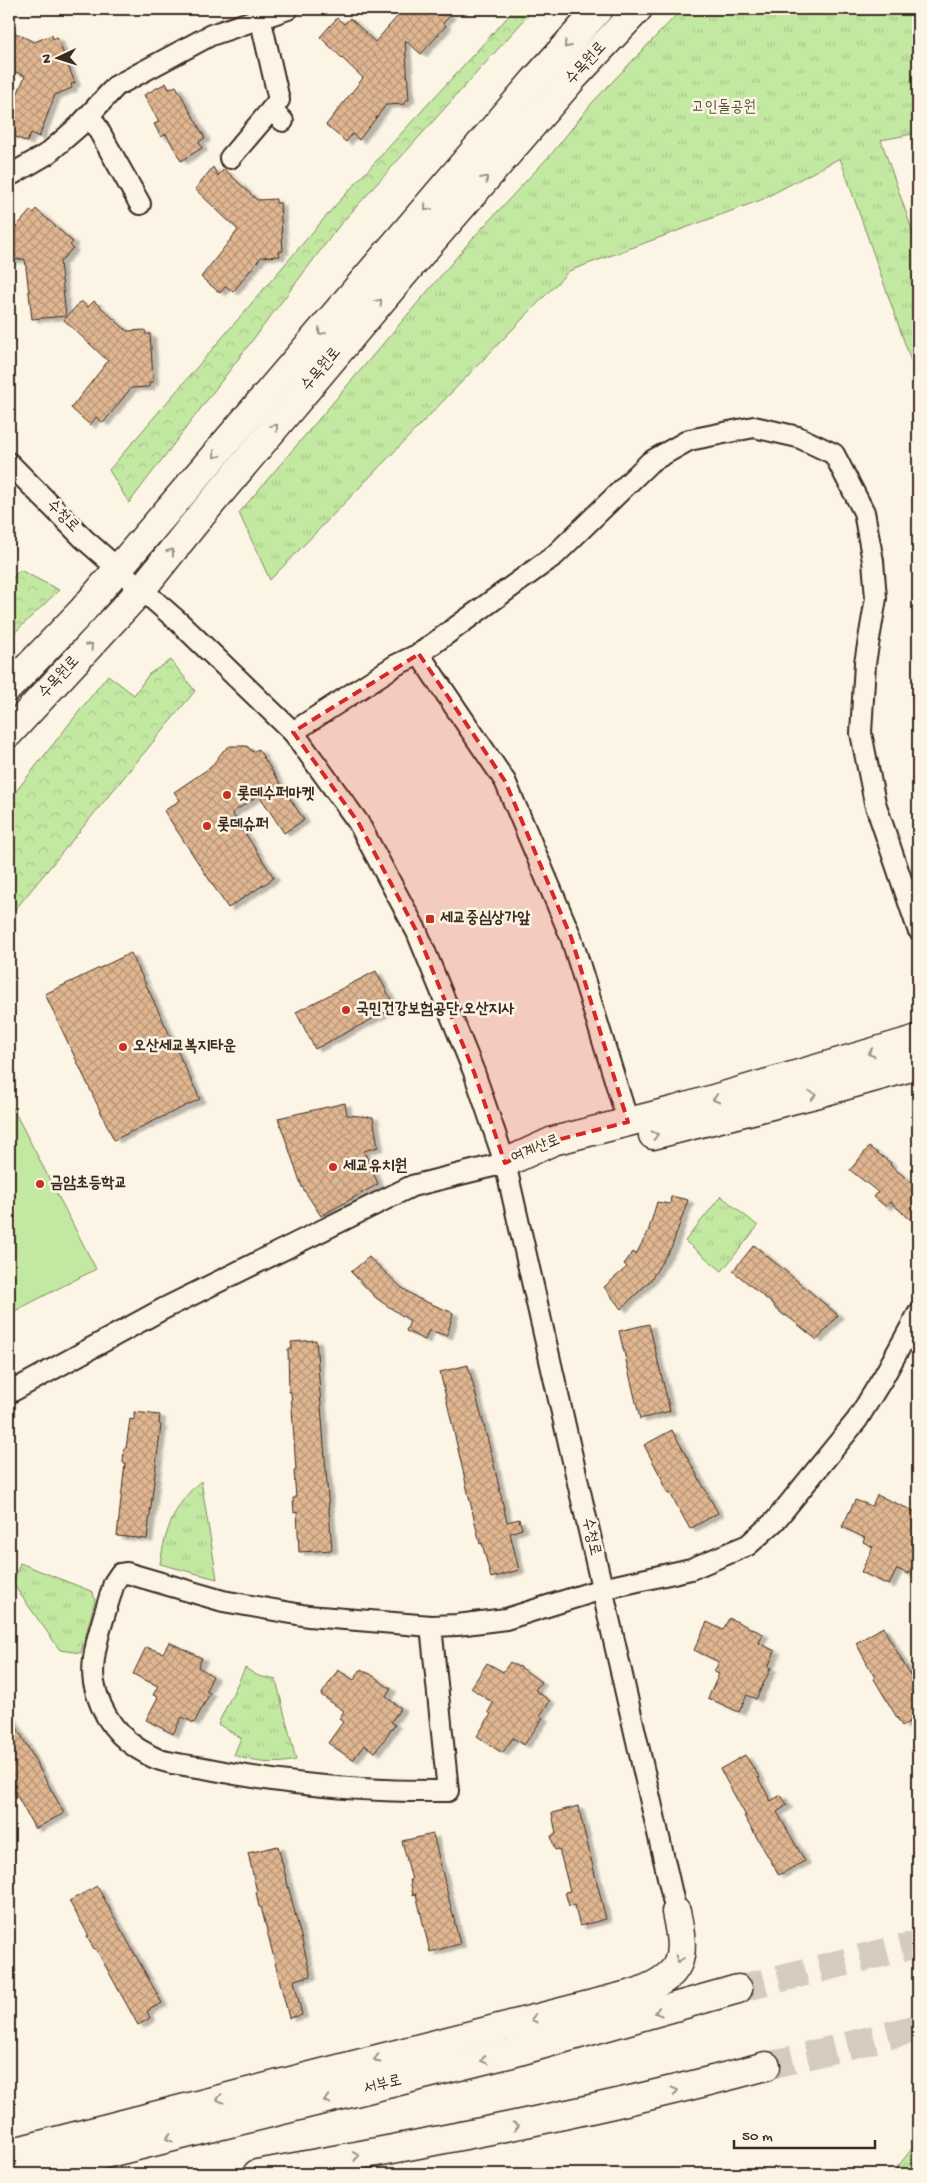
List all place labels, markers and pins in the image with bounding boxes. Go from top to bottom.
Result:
place label: 롯데수퍼마켓 [237,785,314,805]
marker: 롯데수퍼마켓 [221,789,233,801]
place label: 롯데슈퍼 [217,816,269,836]
marker: 롯데슈퍼 [201,820,213,832]
place label: 세교중심상가앞 [440,909,530,929]
marker: 세교중심상가앞 [424,913,436,925]
place label: 국민건강보험공단 오산지사 [356,1001,514,1020]
marker: 국민건강보험공단 오산지사 [340,1004,352,1016]
place label: 오산세교복지타운 [133,1038,236,1057]
marker: 오산세교복지타운 [117,1041,129,1053]
place label: 세교유치원 [343,1157,408,1177]
marker: 세교유치원 [327,1161,339,1173]
place label: 금암초등학교 [50,1175,127,1194]
marker: 금암초등학교 [34,1178,46,1190]

